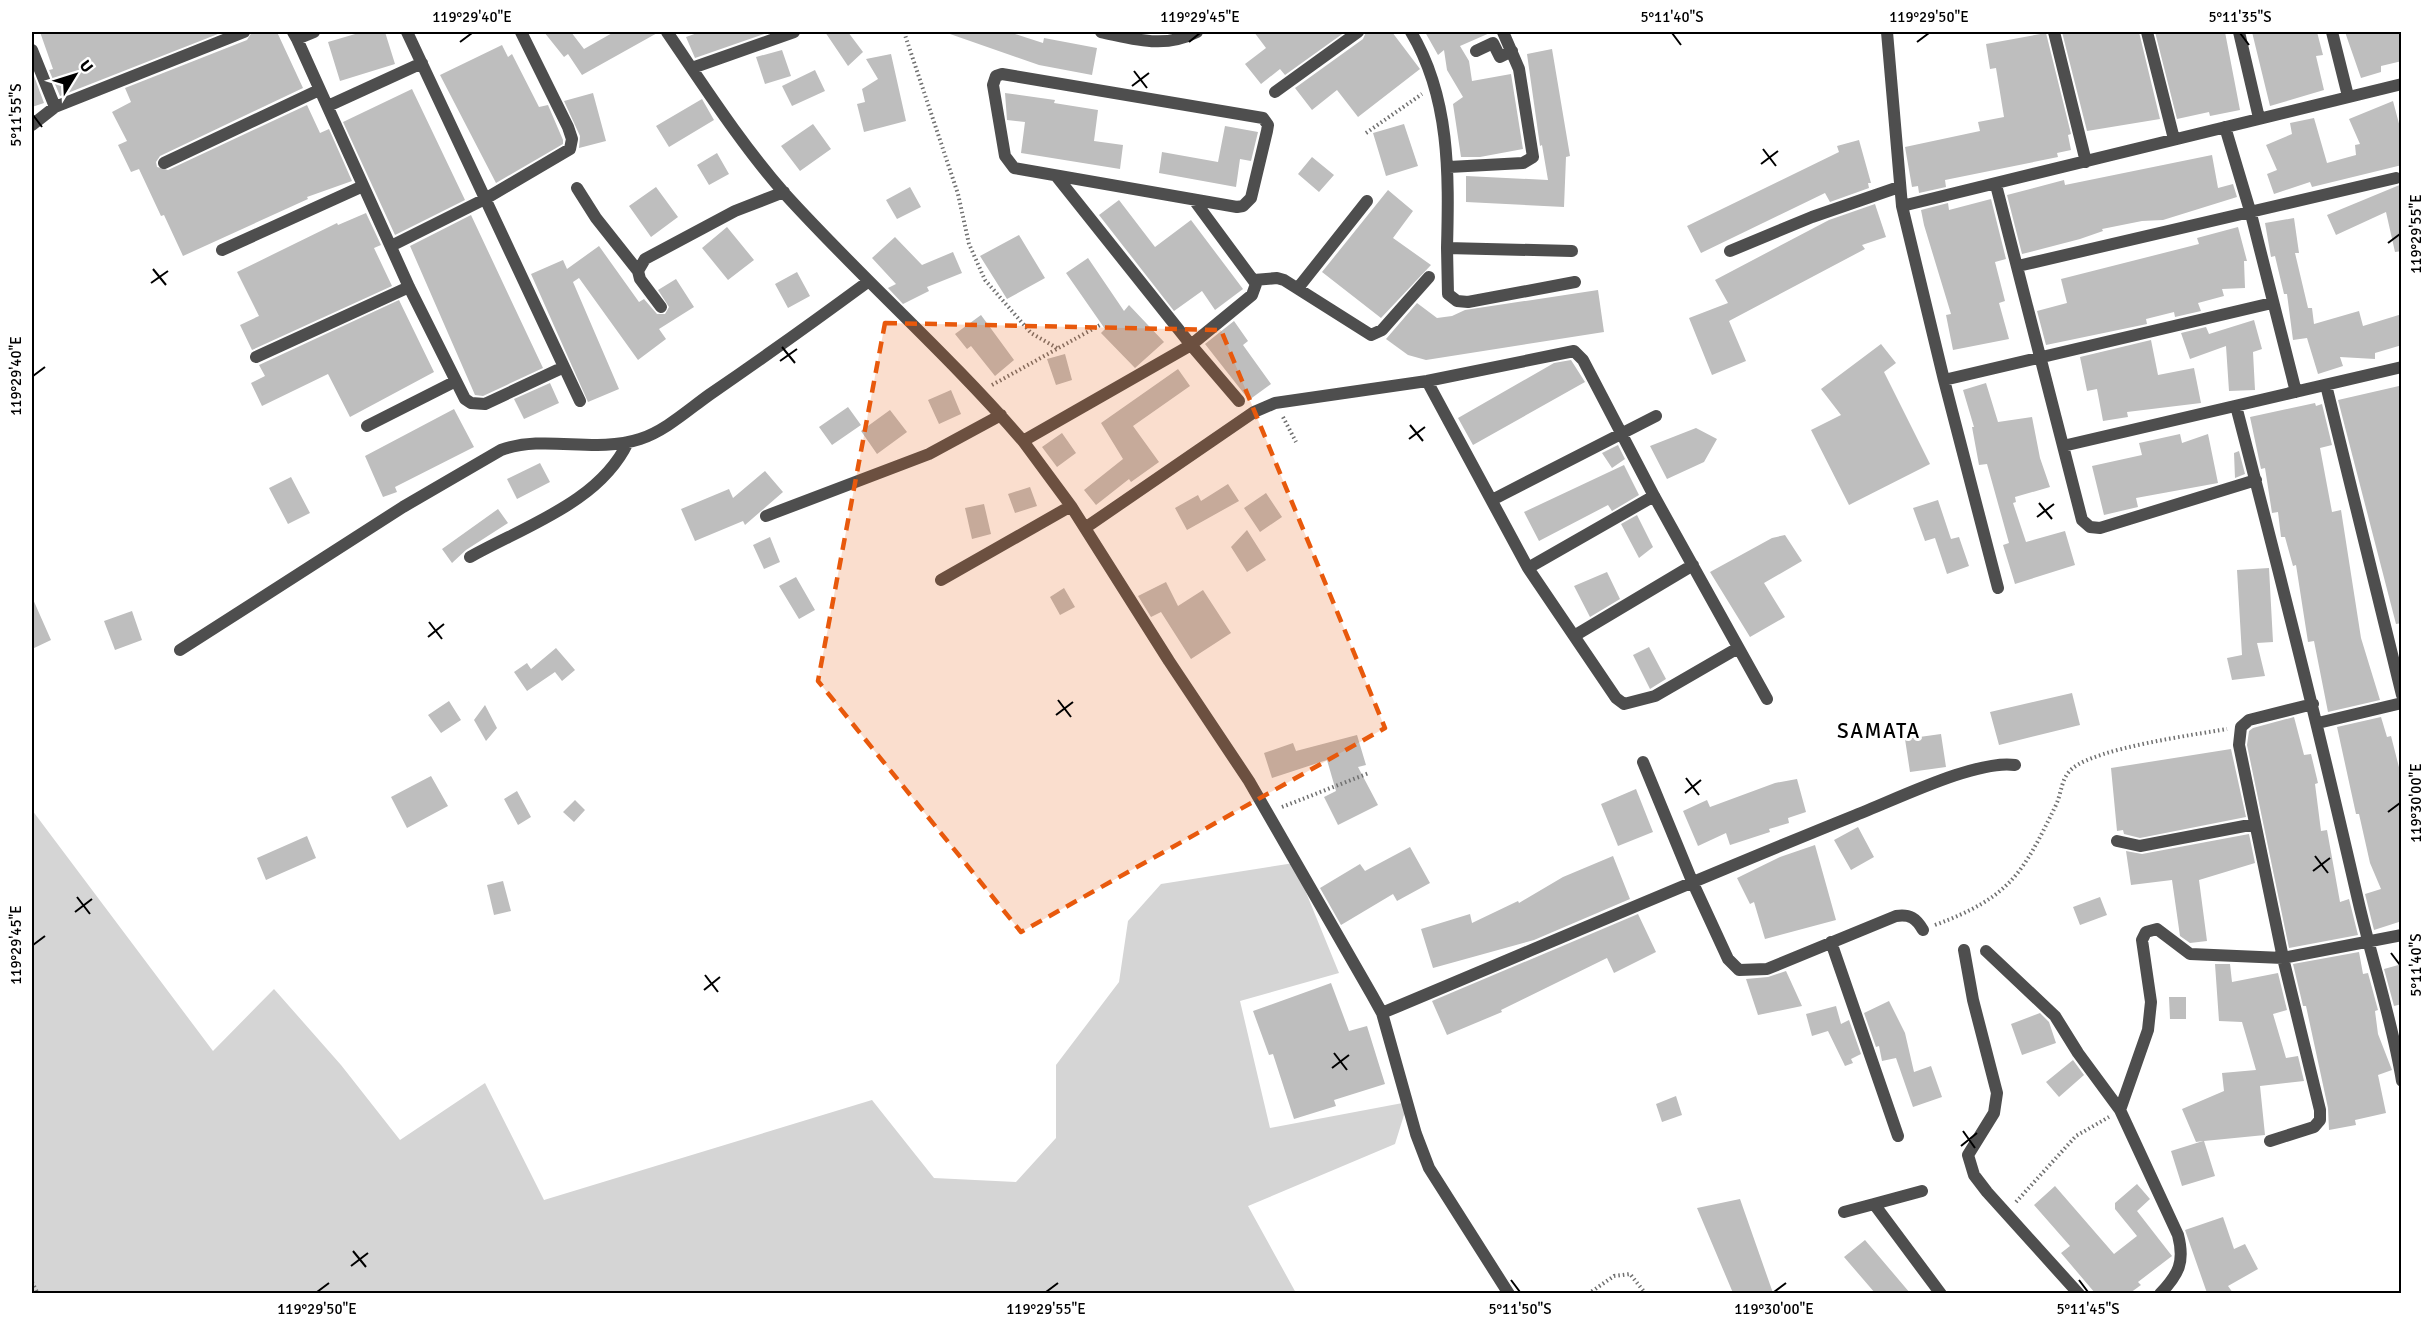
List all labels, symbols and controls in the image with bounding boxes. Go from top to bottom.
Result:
text: 119°29'40"E [432,8,512,26]
text: 119°29'45"E [1160,8,1240,26]
text: 5°11'40"S [1640,8,1704,26]
text: 119°29'50"E [1889,8,1969,26]
text: 5°11'35"S [2208,8,2272,26]
north arrow [45,45,105,105]
text: U [75,56,97,77]
text: 5°11'55"S [7,83,25,147]
text: 119°29'55"E [2407,194,2425,274]
text: 119°29'40"E [7,336,25,416]
district label: SAMATA [1837,718,1921,744]
text: 119°30'00"E [2407,763,2425,843]
text: 119°29'45"E [7,905,25,985]
text: 5°11'40"S [2407,933,2425,997]
text: 119°29'50"E [277,1300,357,1318]
text: 119°29'55"E [1006,1300,1086,1318]
text: 5°11'50"S [1488,1300,1552,1318]
text: 119°30'00"E [1734,1300,1814,1318]
text: 5°11'45"S [2056,1300,2120,1318]

